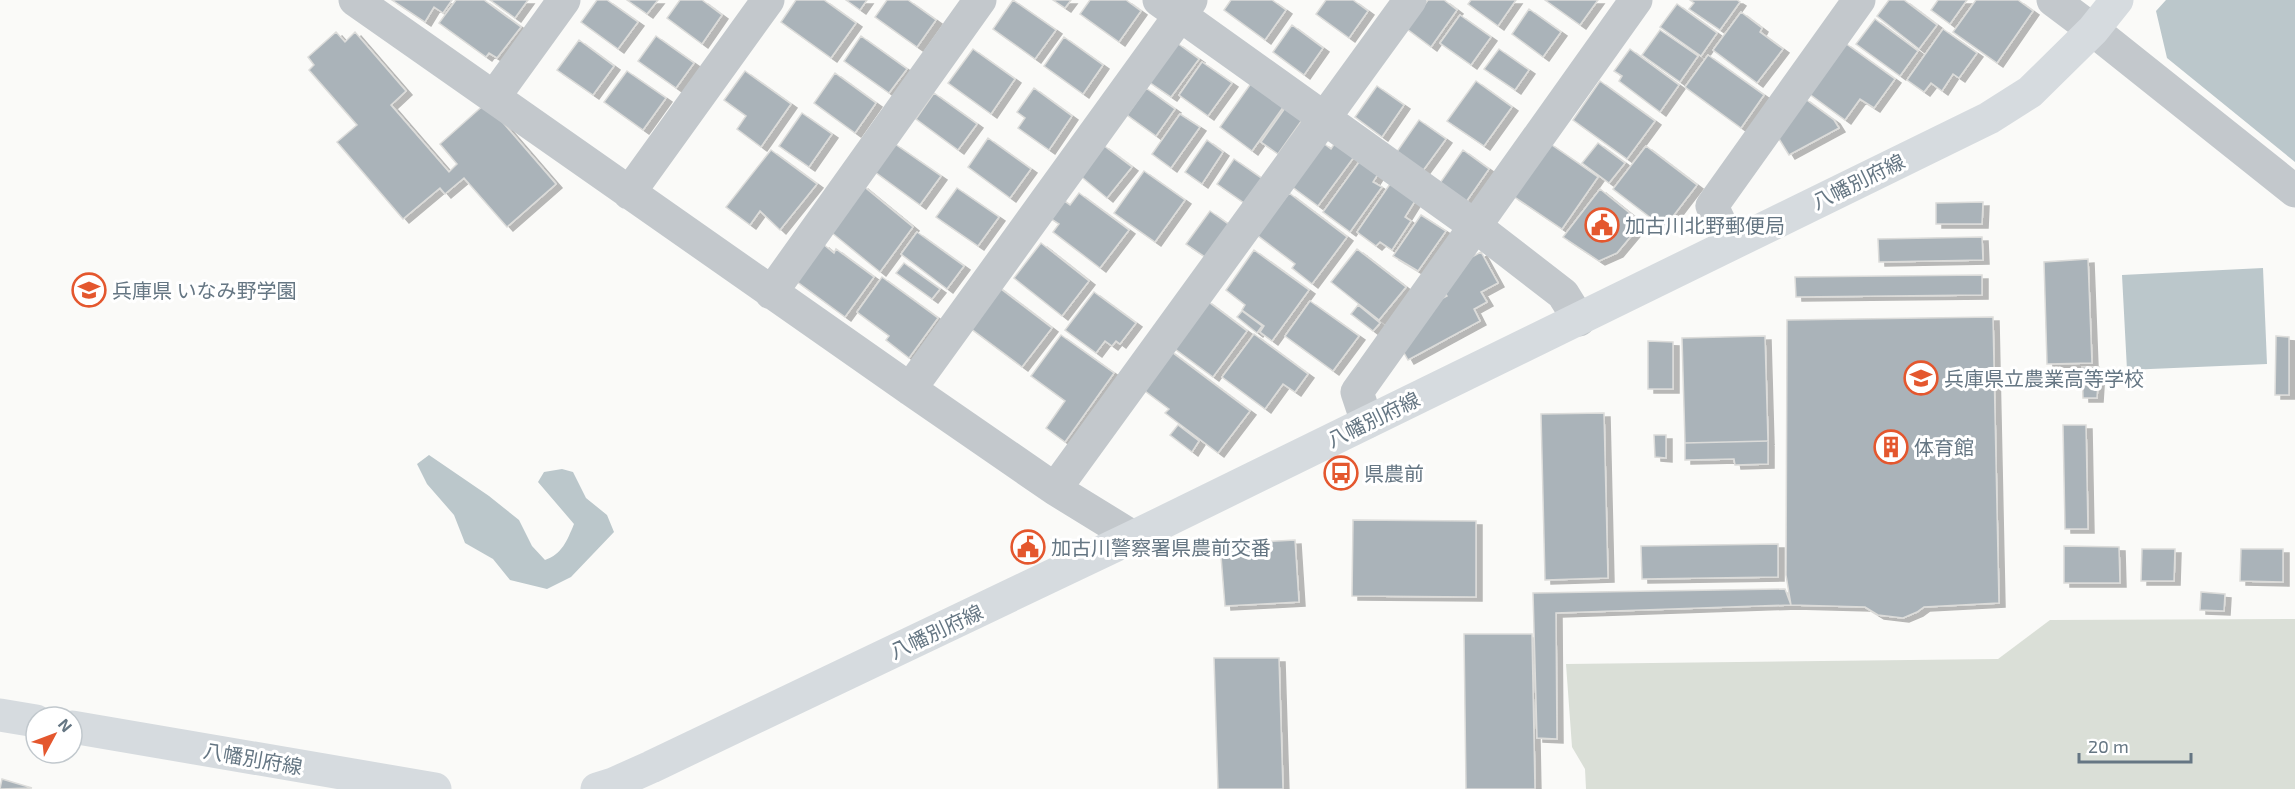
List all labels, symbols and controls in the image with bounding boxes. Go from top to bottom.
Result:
street label: 八幡別府線 [1808,148,1908,214]
public building icon: 加古川北野郵便局 [1584,207,1620,243]
place label: 加古川北野郵便局 [1625,213,1785,237]
school or university icon: 兵庫県 いなみ野学園 [71,272,107,308]
place label: 兵庫県 いなみ野学園 [112,278,296,302]
school or university icon: 兵庫県立農業高等学校 [1903,360,1939,396]
place label: 兵庫県立農業高等学校 [1944,366,2144,390]
street label: 八幡別府線 [1323,386,1423,452]
building icon: 体育館 [1873,429,1909,465]
place label: 体育館 [1914,435,1974,459]
bus stop icon: 県農前 [1323,455,1359,491]
place label: 県農前 [1364,461,1424,485]
public building icon: 加古川警察署県農前交番 [1010,529,1046,565]
place label: 加古川警察署県農前交番 [1051,535,1271,559]
street label: 八幡別府線 [886,599,986,663]
north arrow [24,705,84,765]
text: N [55,714,77,735]
scale bar [2079,726,2192,764]
text: 20 m [2088,735,2129,757]
street label: 八幡別府線 [202,737,304,779]

